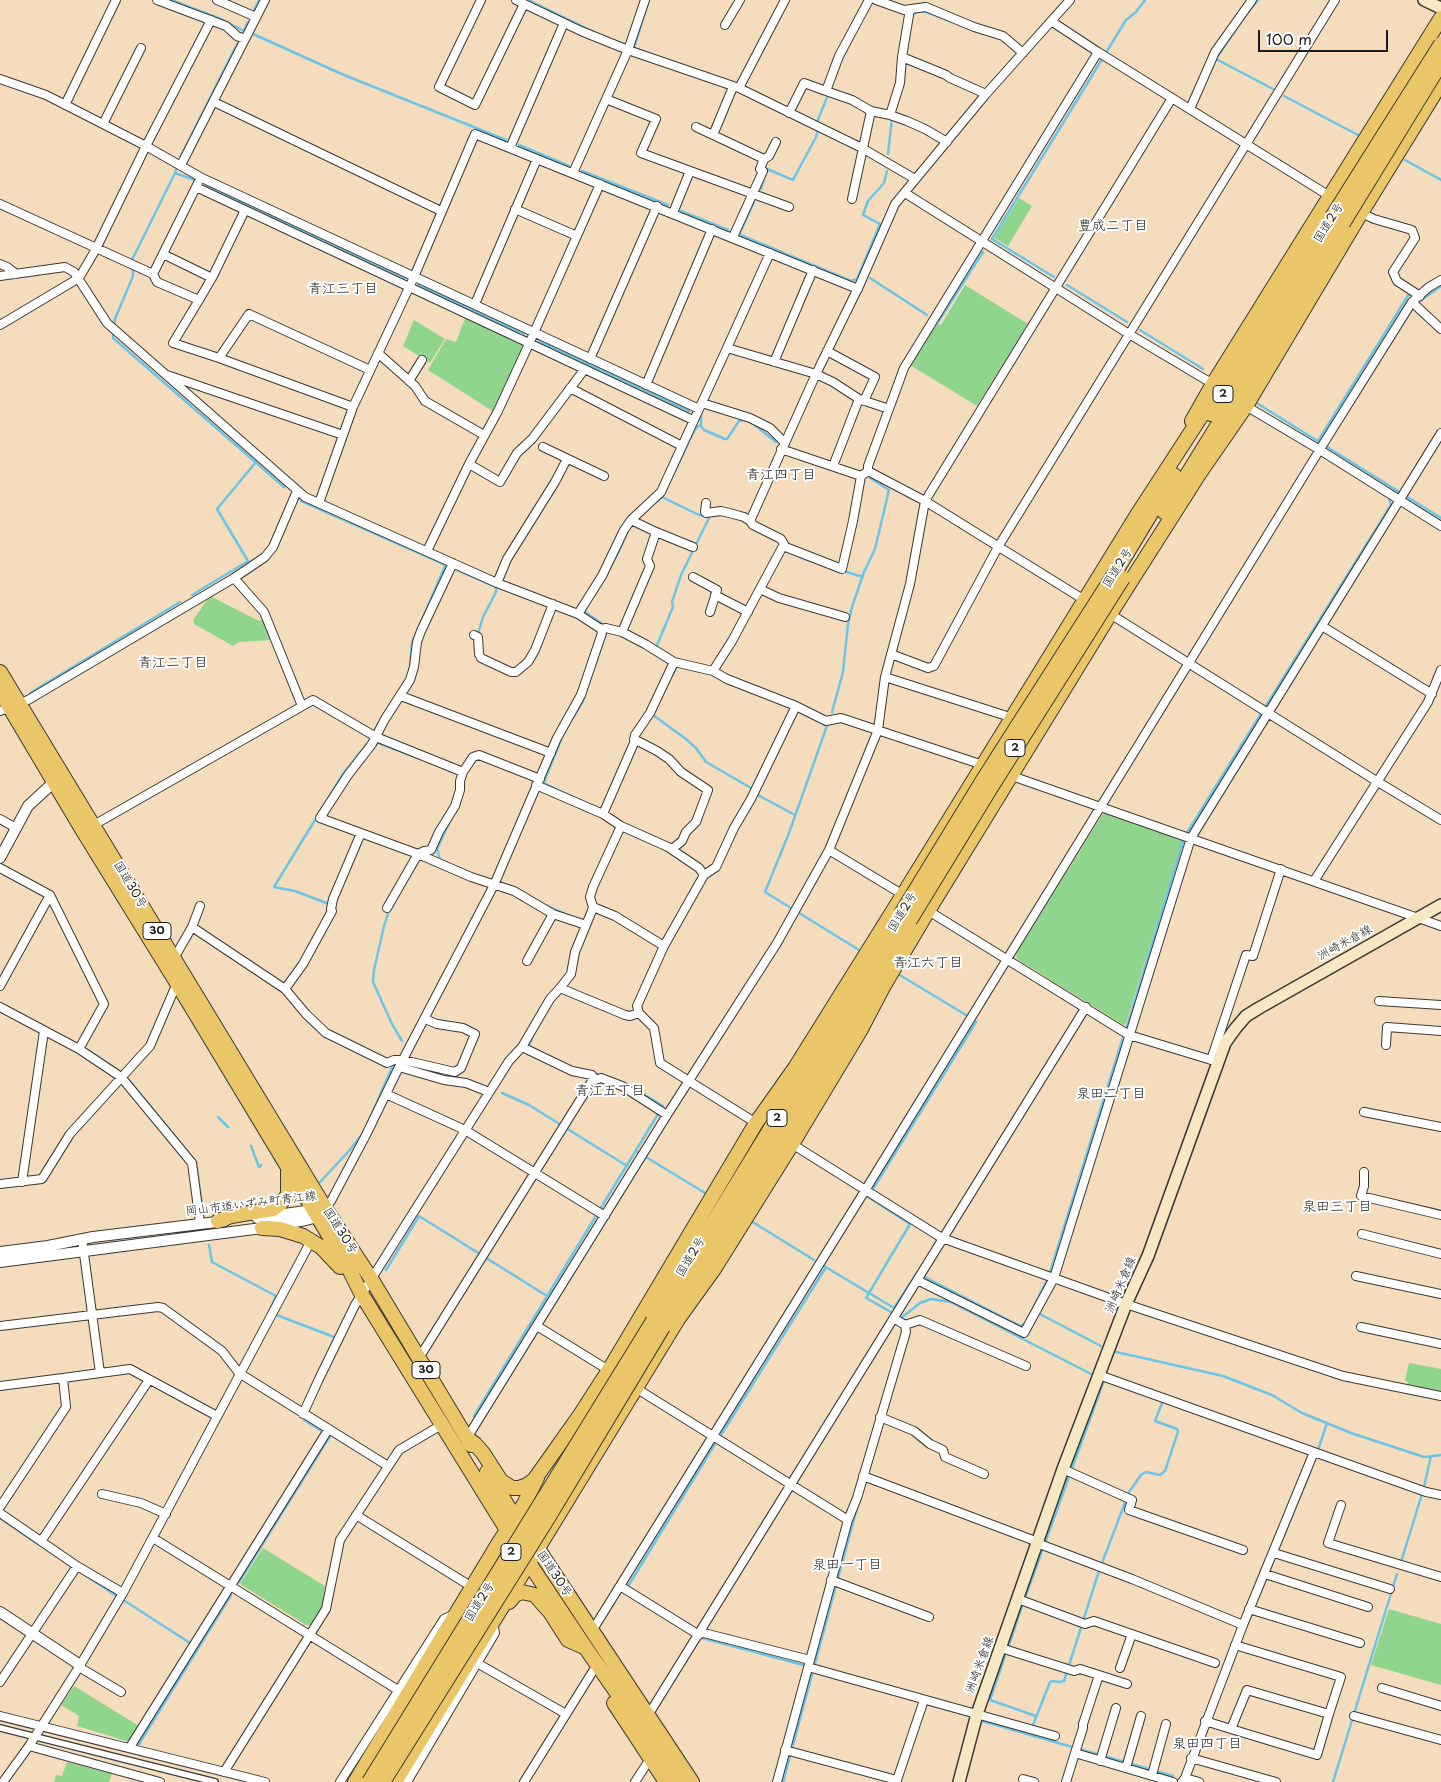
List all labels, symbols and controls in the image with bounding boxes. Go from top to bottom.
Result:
scale bar [1261,20,1391,52]
text: 100 m [1266,27,1312,50]
street label: 国道2号 [1311,200,1347,246]
district label: 豊成二丁目 [1078,218,1148,234]
district label: 青江三丁目 [308,281,378,297]
road number: 2 [1213,386,1233,402]
district label: 青江四丁目 [746,467,816,483]
street label: 国道2号 [1100,545,1136,591]
district label: 青江二丁目 [138,655,208,671]
road number: 2 [1005,740,1025,756]
street label: 国道30号 [110,859,150,911]
street label: 国道2号 [885,889,921,935]
road number: 30 [143,922,171,939]
street label: 洲崎米倉線 [1315,922,1375,964]
district label: 青江六丁目 [893,955,963,971]
district label: 青江五丁目 [575,1083,645,1099]
district label: 泉田二丁目 [1076,1086,1146,1102]
road number: 2 [767,1110,787,1126]
street label: 岡山市道いずみ町青江線 [185,1189,317,1219]
district label: 泉田三丁目 [1302,1199,1372,1215]
street label: 国道30号 [320,1205,360,1257]
street label: 国道2号 [673,1234,709,1280]
street label: 洲崎米倉線 [1103,1255,1139,1315]
road number: 30 [412,1362,440,1378]
road number: 2 [501,1544,521,1560]
street label: 国道30号 [533,1548,575,1600]
district label: 泉田一丁目 [812,1557,882,1573]
street label: 国道2号 [462,1579,498,1625]
street label: 洲崎米倉線 [963,1634,997,1696]
district label: 泉田四丁目 [1172,1736,1242,1752]

